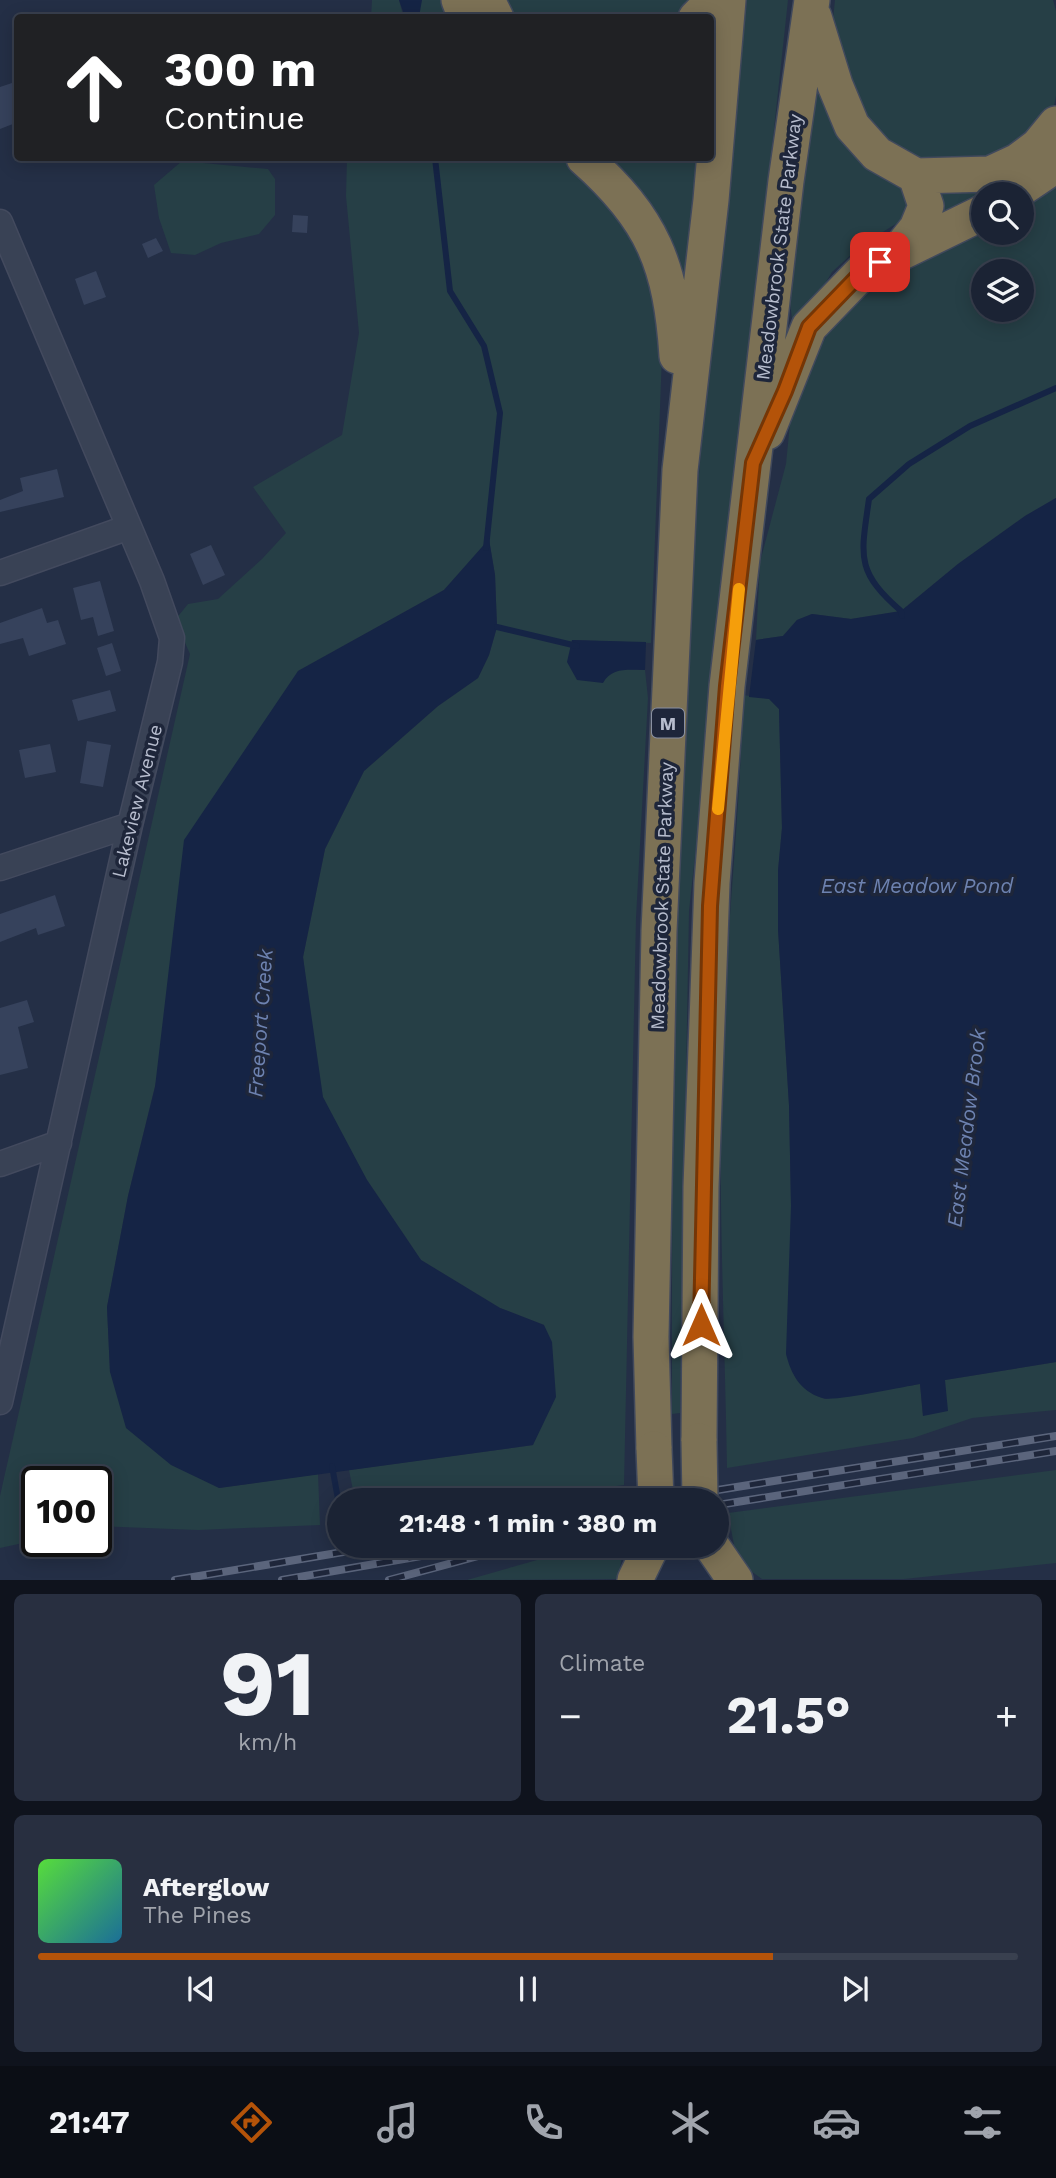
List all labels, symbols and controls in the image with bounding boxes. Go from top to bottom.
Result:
text: 300 m [164,40,316,98]
icon: ahead [49,42,140,133]
text: Continue [164,99,305,137]
street label: Meadowbrook State Parkway [751,112,807,381]
map controls [971,182,1034,322]
button: search [971,182,1034,245]
pin [850,232,910,292]
icon: arrive [861,243,899,281]
button: layers [971,259,1034,322]
road number: M [652,708,684,738]
street label: Lakeview Avenue [107,722,167,880]
street label: Meadowbrook State Parkway [646,761,678,1030]
water label: East Meadow Pond [821,873,1014,898]
water label: Freeport Creek [242,947,278,1098]
water label: East Meadow Brook [941,1027,991,1229]
position arrow [664,1288,738,1362]
speed limit sign: 100 [21,1466,112,1557]
text: 21:48 · 1 min · 380 m [399,1508,657,1538]
text: 91 [220,1630,315,1737]
text: Climate [559,1650,645,1677]
text: 21.5° [726,1685,851,1746]
text: − [559,1694,582,1738]
text: + [995,1694,1018,1738]
text: km/h [238,1729,297,1756]
text: Afterglow [143,1872,269,1902]
text: The Pines [143,1902,252,1929]
icon: previous [182,1970,220,2008]
icon: pause [509,1970,547,2008]
icon: next [836,1970,874,2008]
icon: directions [227,2098,276,2147]
icon: music [373,2098,422,2147]
icon: phone [519,2098,568,2147]
icon: climate [666,2098,715,2147]
icon: car [812,2098,861,2147]
icon: filters [958,2098,1007,2147]
text: 21:47 [49,2103,130,2141]

